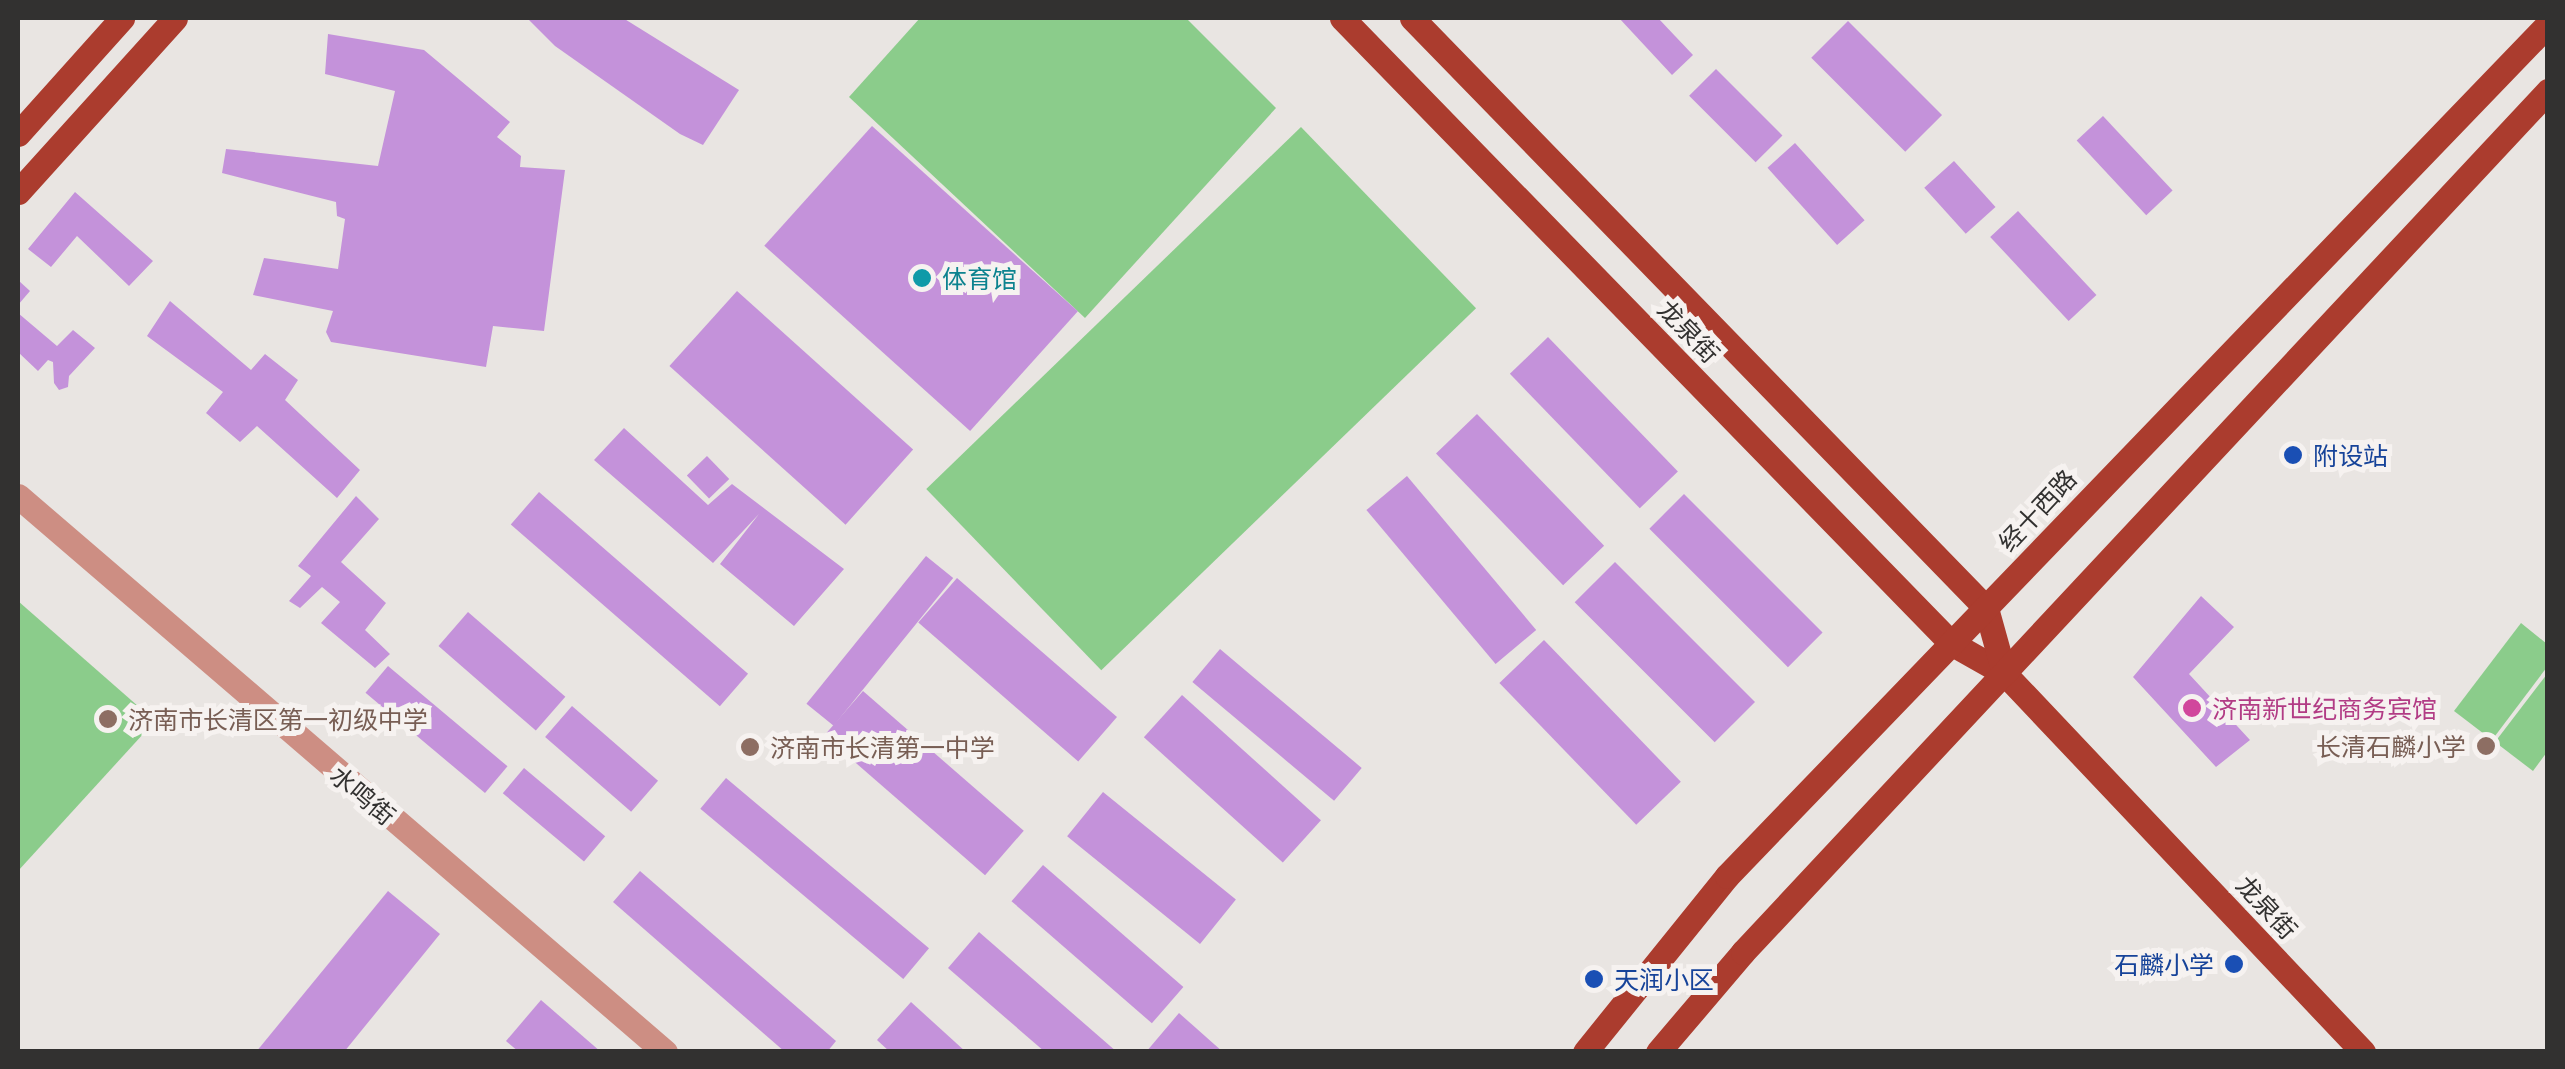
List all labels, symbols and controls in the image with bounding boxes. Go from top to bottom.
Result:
place label: 体育馆 [942,263,1017,293]
marker: 体育馆 [911,267,933,289]
street label: 龙泉街 [1652,294,1726,368]
place label: 附设站 [2313,440,2388,470]
marker: 附设站 [2282,444,2304,466]
street label: 经十西路 [1992,463,2082,557]
place label: 济南新世纪商务宾馆 [2212,693,2437,723]
marker: 济南新世纪商务宾馆 [2181,697,2203,719]
place label: 济南市长清区第一初级中学 [128,704,428,734]
marker: 济南市长清区第一初级中学 [97,708,119,730]
place label: 长清石麟小学 [2316,731,2466,761]
place label: 济南市长清第一中学 [770,732,995,762]
marker: 长清石麟小学 [2475,735,2497,757]
marker: 济南市长清第一中学 [739,736,761,758]
street label: 水鸣街 [325,759,401,831]
street label: 龙泉街 [2230,869,2304,945]
place label: 石麟小学 [2114,949,2214,979]
marker: 石麟小学 [2223,953,2245,975]
place label: 天润小区 [1614,964,1714,994]
marker: 天润小区 [1583,968,1605,990]

